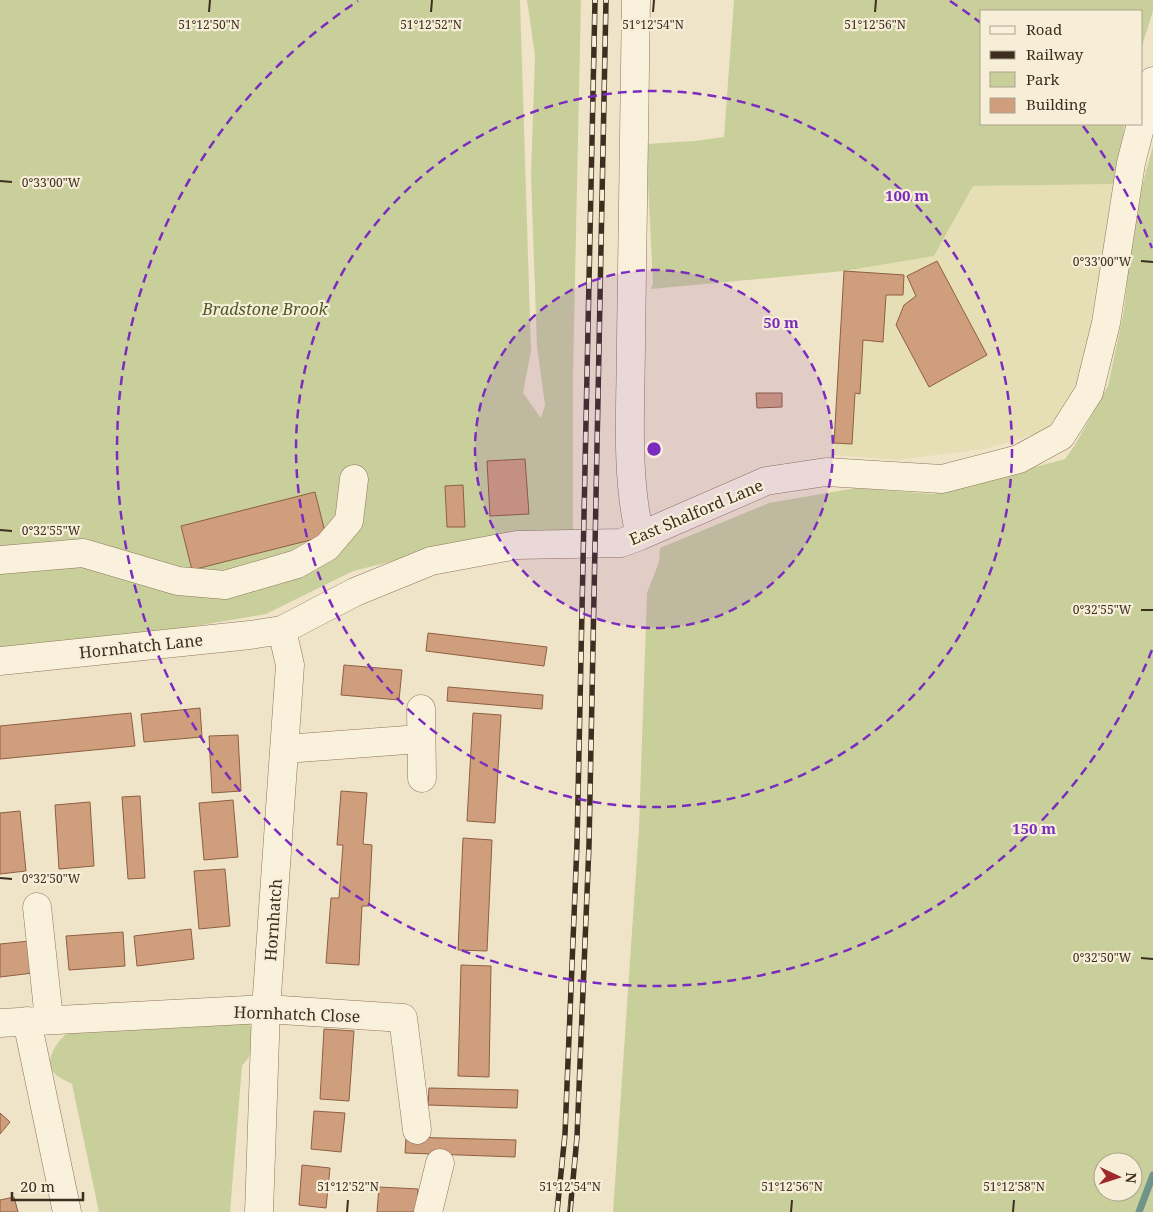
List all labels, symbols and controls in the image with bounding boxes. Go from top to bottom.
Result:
legend [980,10,1143,125]
text: 51°12'50"N [178,16,240,33]
text: 51°12'52"N [400,16,462,33]
text: 51°12'54"N [622,16,684,33]
text: 51°12'56"N [844,16,906,33]
text: Road [1026,19,1062,39]
text: Railway [1026,44,1084,64]
text: Park [1026,69,1060,89]
text: Building [1026,94,1087,114]
text: 0°33'00"W [22,174,81,191]
text: 100 m [885,185,929,205]
text: 0°33'00"W [1073,253,1132,270]
park label: Bradstone Brook [201,298,329,320]
text: 50 m [763,312,799,332]
centre of rings [645,440,663,458]
street label: East Shalford Lane [626,474,766,550]
text: 0°32'55"W [22,522,81,539]
text: 0°32'55"W [1073,601,1132,618]
street label: Hornhatch Lane [78,629,204,663]
text: 150 m [1012,818,1056,838]
text: 0°32'50"W [22,870,81,887]
street label: Hornhatch [259,878,287,962]
text: 0°32'50"W [1073,949,1132,966]
street label: Hornhatch Close [233,1001,361,1027]
north arrow [1093,1152,1143,1202]
scale bar [12,1170,84,1202]
text: N [1122,1172,1141,1184]
text: 20 m [20,1176,55,1196]
text: 51°12'52"N [317,1178,379,1195]
text: 51°12'54"N [539,1178,601,1195]
text: 51°12'56"N [761,1178,823,1195]
text: 51°12'58"N [983,1178,1045,1195]

